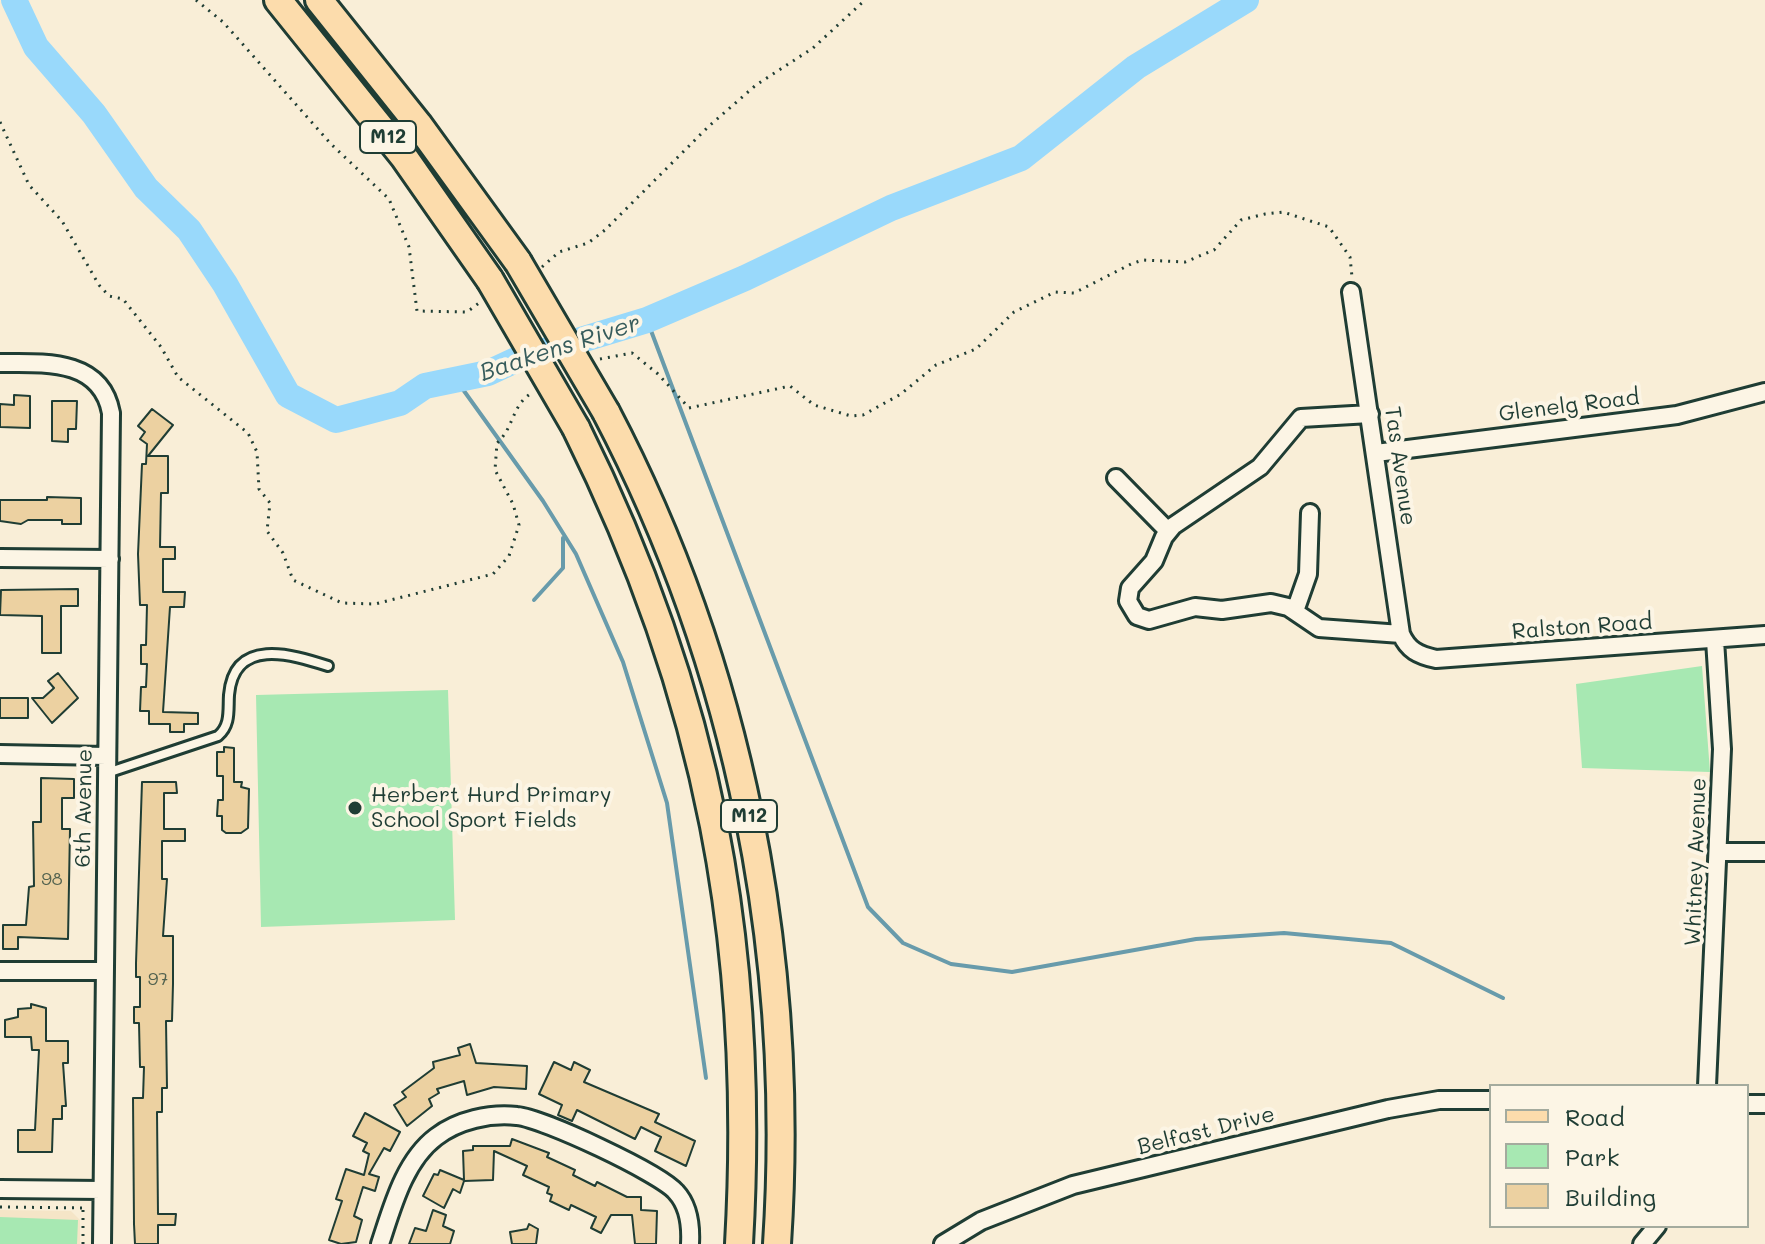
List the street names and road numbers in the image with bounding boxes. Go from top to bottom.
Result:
road number: M12 [360,121,416,153]
street label: Glenelg Road [1497,384,1641,428]
street label: Tas Avenue [1379,405,1421,527]
street label: Ralston Road [1511,609,1653,645]
street label: 6th Avenue [70,749,98,867]
street label: Whitney Avenue [1680,777,1712,947]
road number: M12 [721,800,777,832]
street label: Belfast Drive [1135,1101,1277,1161]

